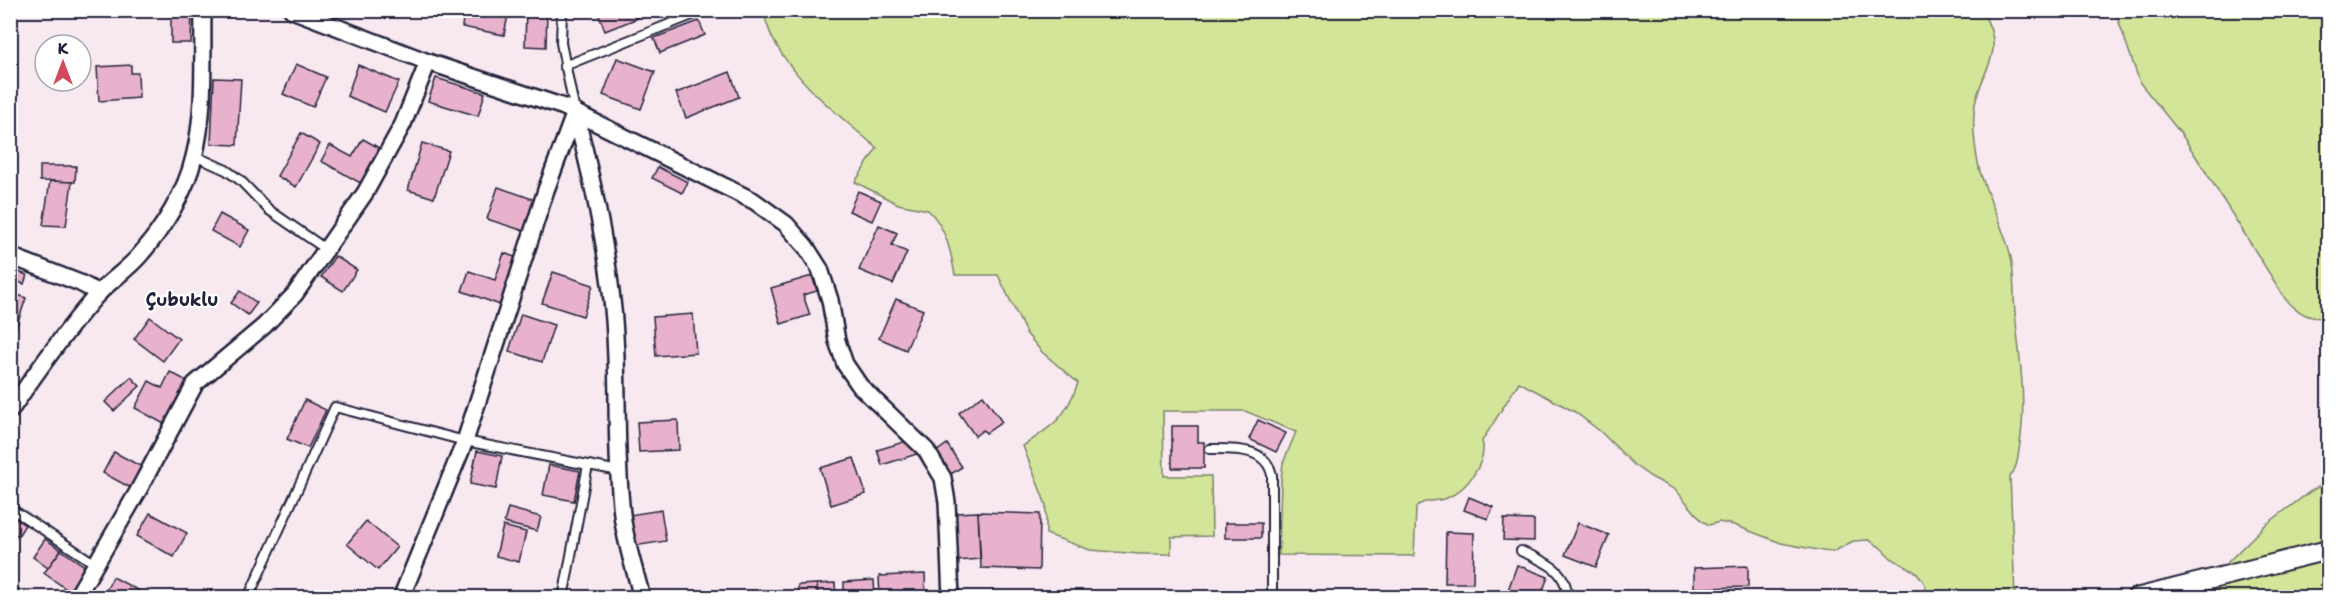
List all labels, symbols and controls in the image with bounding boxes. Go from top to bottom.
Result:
north arrow [33,33,93,93]
text: K [58,38,69,59]
district label: Çubuklu [146,288,218,312]

